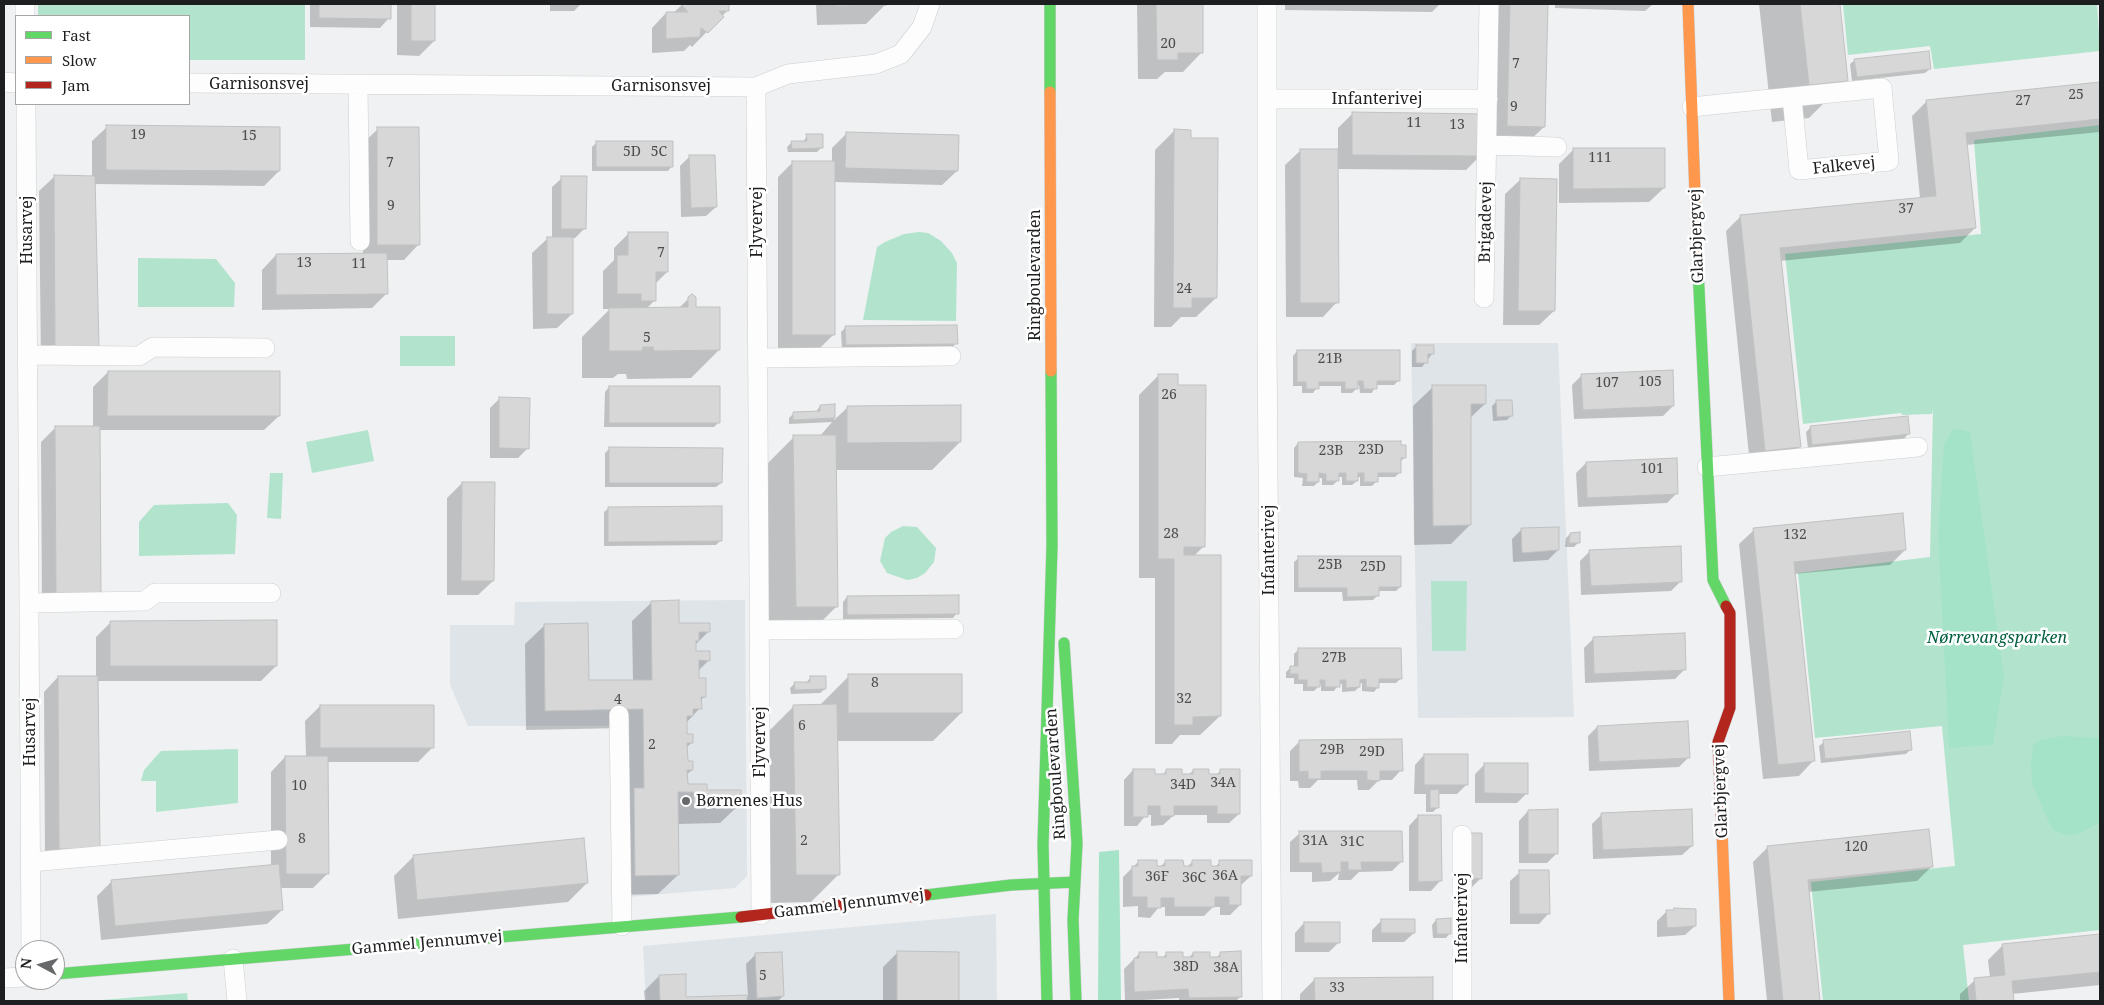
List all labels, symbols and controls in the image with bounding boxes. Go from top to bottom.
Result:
legend [15,15,190,105]
text: Fast [62,25,91,45]
house number: 20 [1160,36,1176,52]
text: Slow [62,50,96,70]
house number: 7 [1512,56,1520,72]
street label: Garnisonsvej [209,74,309,94]
text: Jam [62,75,90,95]
street label: Garnisonsvej [611,76,711,96]
house number: 25 [2068,87,2084,103]
street label: Infanterivej [1332,89,1422,109]
house number: 27 [2015,93,2031,109]
house number: 9 [1510,99,1518,115]
house number: 11 [1406,115,1422,131]
house number: 13 [1449,117,1465,133]
house number: 19 [130,127,146,143]
house number: 15 [241,128,257,144]
house number: 5D [623,144,641,160]
house number: 5C [651,144,667,160]
house number: 111 [1588,150,1612,166]
street label: Falkevej [1812,153,1876,179]
house number: 7 [386,155,394,171]
street label: Brigadevej [1476,181,1496,263]
street label: Flyvervej [747,186,767,258]
street label: Glarbjergvej [1686,188,1708,284]
street label: Husarvej [17,195,37,265]
house number: 9 [387,198,395,214]
house number: 37 [1898,201,1914,217]
street label: Ringboulevarden [1025,209,1045,341]
house number: 7 [657,245,665,261]
house number: 13 [296,255,312,271]
house number: 11 [351,256,367,272]
house number: 24 [1176,281,1192,297]
house number: 5 [643,330,651,346]
house number: 21B [1318,351,1342,367]
house number: 105 [1638,374,1662,390]
house number: 107 [1595,375,1619,391]
house number: 26 [1161,387,1177,403]
house number: 23D [1358,442,1384,458]
house number: 23B [1319,443,1343,459]
house number: 101 [1640,461,1664,477]
street label: Infanterivej [1259,505,1279,595]
house number: 28 [1163,526,1179,542]
house number: 132 [1783,527,1807,543]
house number: 25B [1318,557,1342,573]
house number: 25D [1360,559,1386,575]
park label: Nørrevangsparken [1927,628,2067,648]
house number: 27B [1322,650,1346,666]
house number: 8 [871,675,879,691]
house number: 32 [1176,691,1192,707]
house number: 4 [614,692,622,708]
street label: Husarvej [20,697,40,767]
street label: Flyvervej [750,706,770,778]
street label: Ringboulevarden [1042,708,1070,840]
house number: 6 [798,718,806,734]
house number: 2 [648,737,656,753]
house number: 29B [1320,742,1344,758]
street label: Glarbjergvej [1710,743,1732,839]
house number: 29D [1359,744,1385,760]
house number: 34A [1210,775,1236,791]
house number: 34D [1170,777,1196,793]
house number: 10 [291,778,307,794]
place label: Børnenes Hus [696,791,802,811]
marker: Børnenes Hus [680,795,692,807]
house number: 8 [298,831,306,847]
house number: 2 [800,833,808,849]
house number: 31A [1302,833,1328,849]
house number: 31C [1340,834,1364,850]
house number: 120 [1844,839,1868,855]
house number: 36A [1212,868,1238,884]
house number: 36F [1145,869,1169,885]
house number: 36C [1182,870,1206,886]
street label: Infanterivej [1452,873,1472,963]
street label: Gammel Jennumvej [773,885,925,923]
street label: Gammel Jennumvej [351,927,503,959]
north arrow [15,940,65,990]
text: N [16,957,36,970]
house number: 38D [1173,959,1199,975]
house number: 38A [1213,960,1239,976]
house number: 5 [759,968,767,984]
house number: 33 [1329,980,1345,996]

